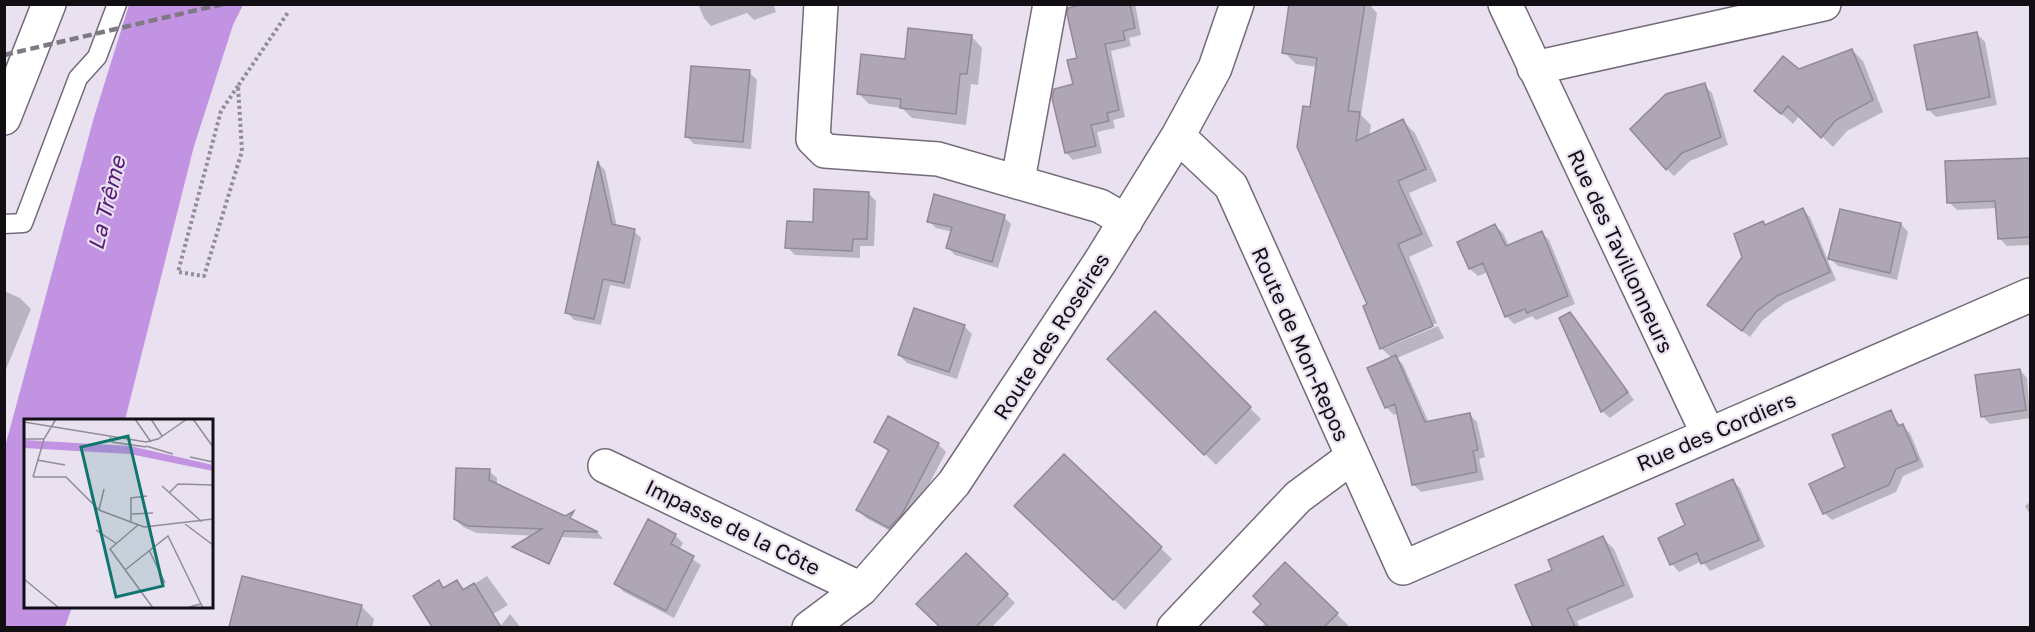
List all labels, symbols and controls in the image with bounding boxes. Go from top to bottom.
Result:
street label: Rue des Tavillonneurs [1562,145,1680,357]
water label: La Trême [81,151,131,253]
street label: Route de Mon-Repos [1246,243,1356,445]
street label: Route des Roseires [987,248,1115,424]
street label: Rue des Cordiers [1633,386,1799,476]
inset map [24,419,213,608]
street label: Impasse de la Côte [641,473,825,581]

